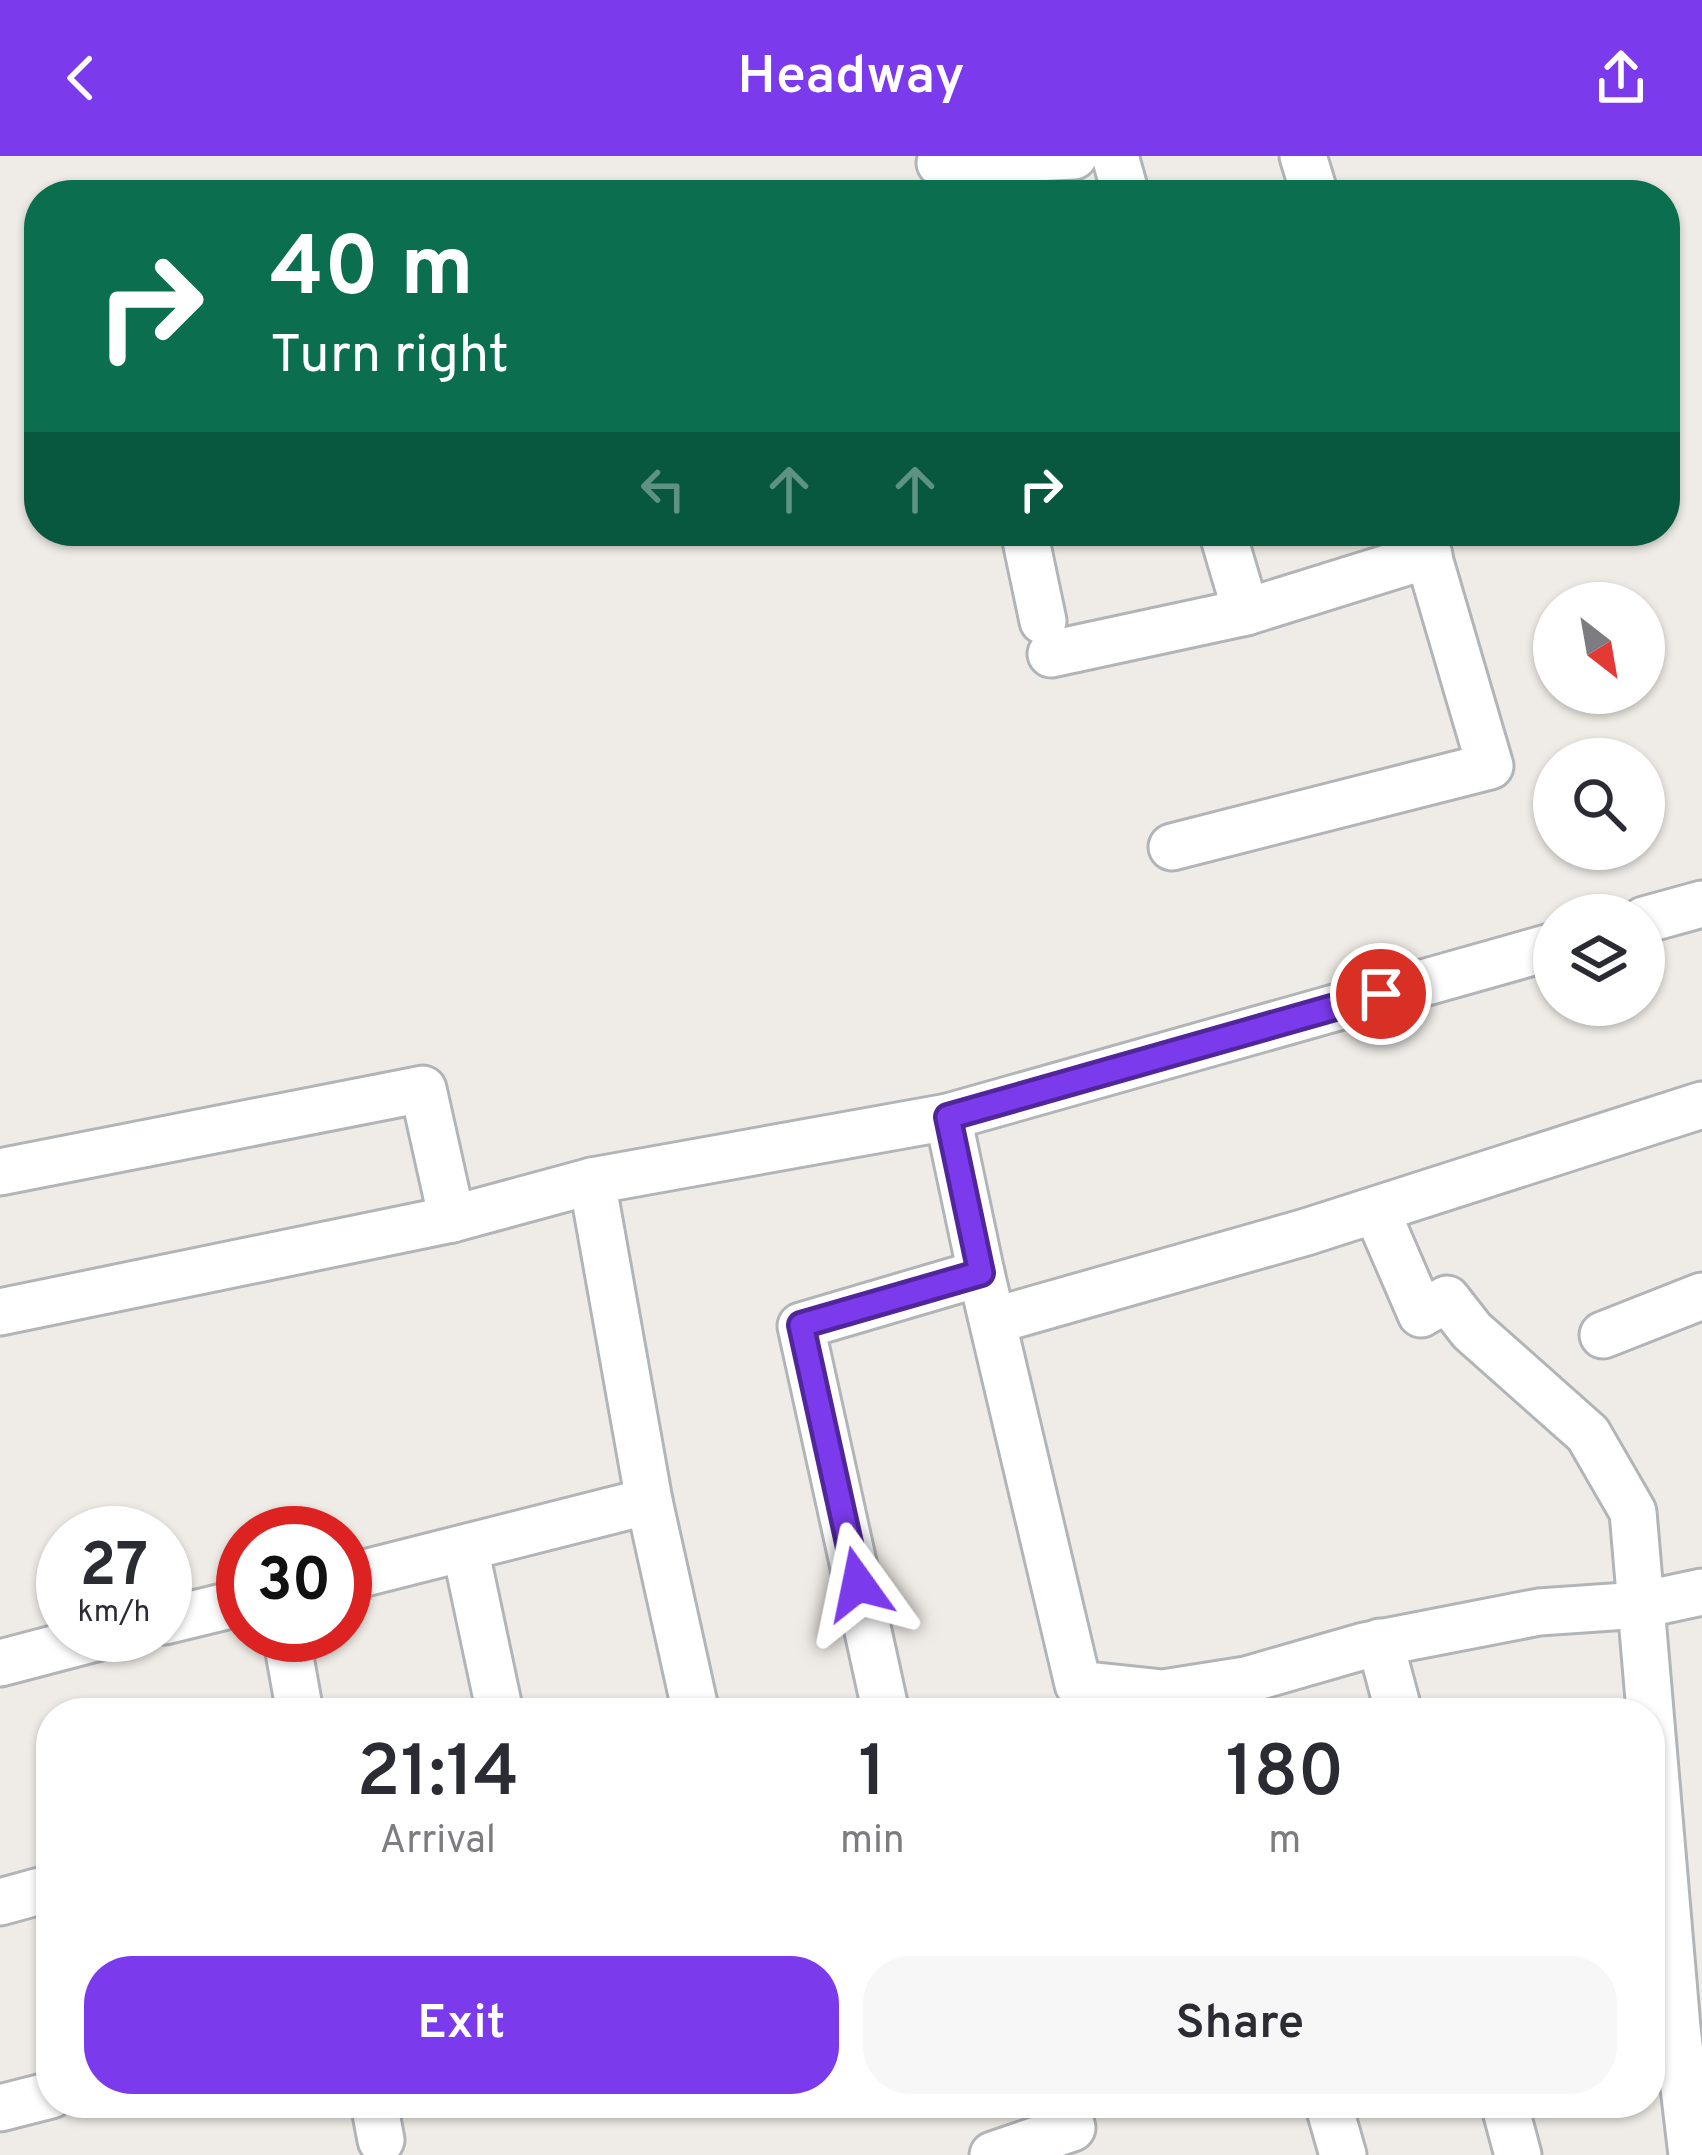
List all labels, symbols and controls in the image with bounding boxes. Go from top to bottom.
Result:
text: Headway [737,44,965,113]
icon: back [48,45,114,111]
icon: share [1588,45,1654,111]
text: 40 m [270,219,474,325]
icon: right [72,228,228,384]
text: Turn right [270,323,509,392]
icon: left [630,456,696,522]
icon: ahead [756,456,822,522]
icon: ahead [882,456,948,522]
icon: right [1008,456,1074,522]
north arrow [1533,582,1665,714]
map controls [1533,582,1665,1026]
button: search [1533,738,1665,870]
button: layers [1533,894,1665,1026]
pin [1330,943,1432,1045]
icon: arrive [1348,961,1414,1027]
speed limit sign: 30 [216,1506,372,1662]
position arrow [795,1521,921,1647]
text: 27 [80,1531,148,1607]
text: km/h [78,1595,150,1632]
text: 21:14 [357,1730,519,1822]
text: 1 [858,1730,886,1822]
text: 180 [1225,1730,1344,1822]
text: Arrival [380,1818,496,1867]
text: min [840,1818,905,1867]
text: m [1268,1818,1301,1867]
button: Exit [84,1956,839,2094]
button: Share [863,1956,1617,2094]

